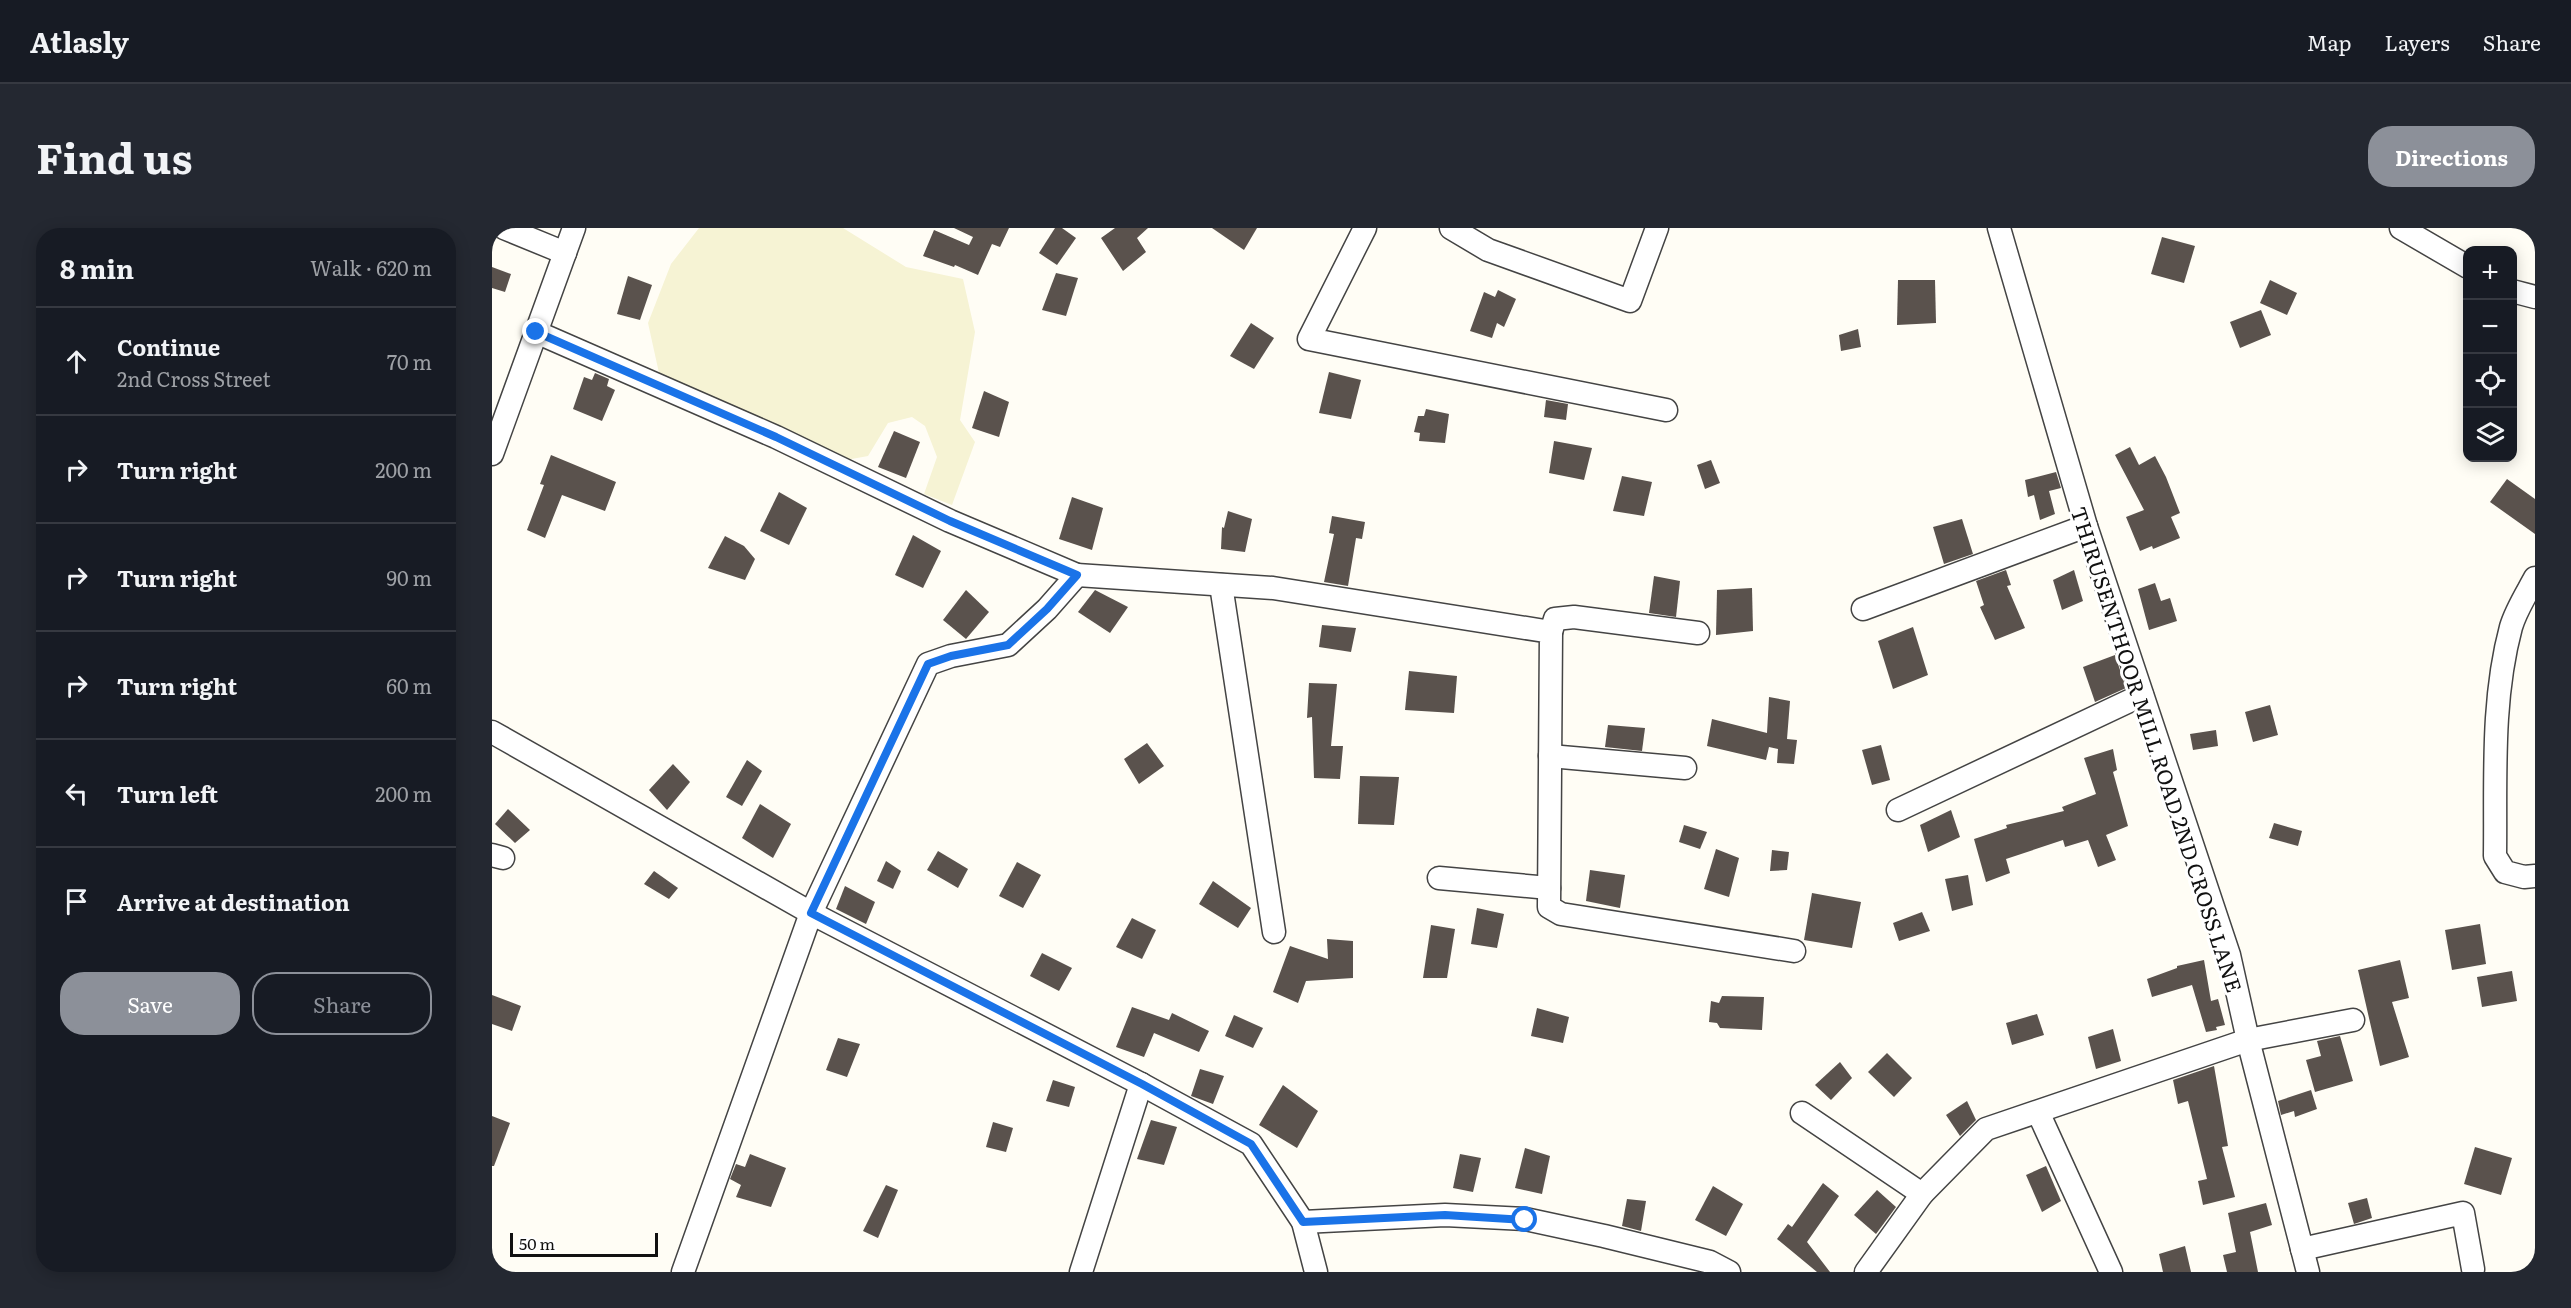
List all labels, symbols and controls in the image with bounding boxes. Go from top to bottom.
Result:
text: Atlasly [30,20,129,62]
text: Map [2307,26,2352,57]
text: Layers [2385,26,2450,57]
text: Share [2483,26,2541,57]
text: Find us [36,125,193,187]
button: Directions [2368,126,2535,187]
map controls [2463,246,2517,462]
button: + [2463,246,2517,300]
text: 8 min [60,248,134,287]
text: Walk · 620 m [310,252,432,282]
button: − [2463,300,2517,354]
route end [522,318,548,344]
text: Continue [117,330,220,363]
icon: ahead [60,345,93,378]
text: 70 m [387,346,432,376]
button: locate [2463,354,2517,408]
text: 2nd Cross Street [117,363,270,393]
button: layers [2463,408,2517,462]
icon: right [60,453,93,486]
text: Turn right [117,453,237,486]
text: 200 m [375,454,432,484]
street label: THIRUSENTHOOR MILL ROAD 2ND CROSS LANE [2065,502,2251,996]
icon: right [60,561,93,594]
text: Turn right [117,561,237,594]
text: 90 m [387,562,432,592]
icon: right [60,669,93,702]
text: Turn right [117,669,237,702]
text: 60 m [386,670,432,700]
icon: left [60,777,93,810]
text: Turn left [117,777,218,810]
text: 200 m [375,778,432,808]
icon: arrive [60,885,93,918]
text: Arrive at destination [117,885,350,918]
button: Save [60,972,240,1035]
button: Share [252,972,432,1035]
route start [1511,1206,1537,1232]
scale bar [510,1230,658,1258]
text: 50 m [519,1231,555,1255]

